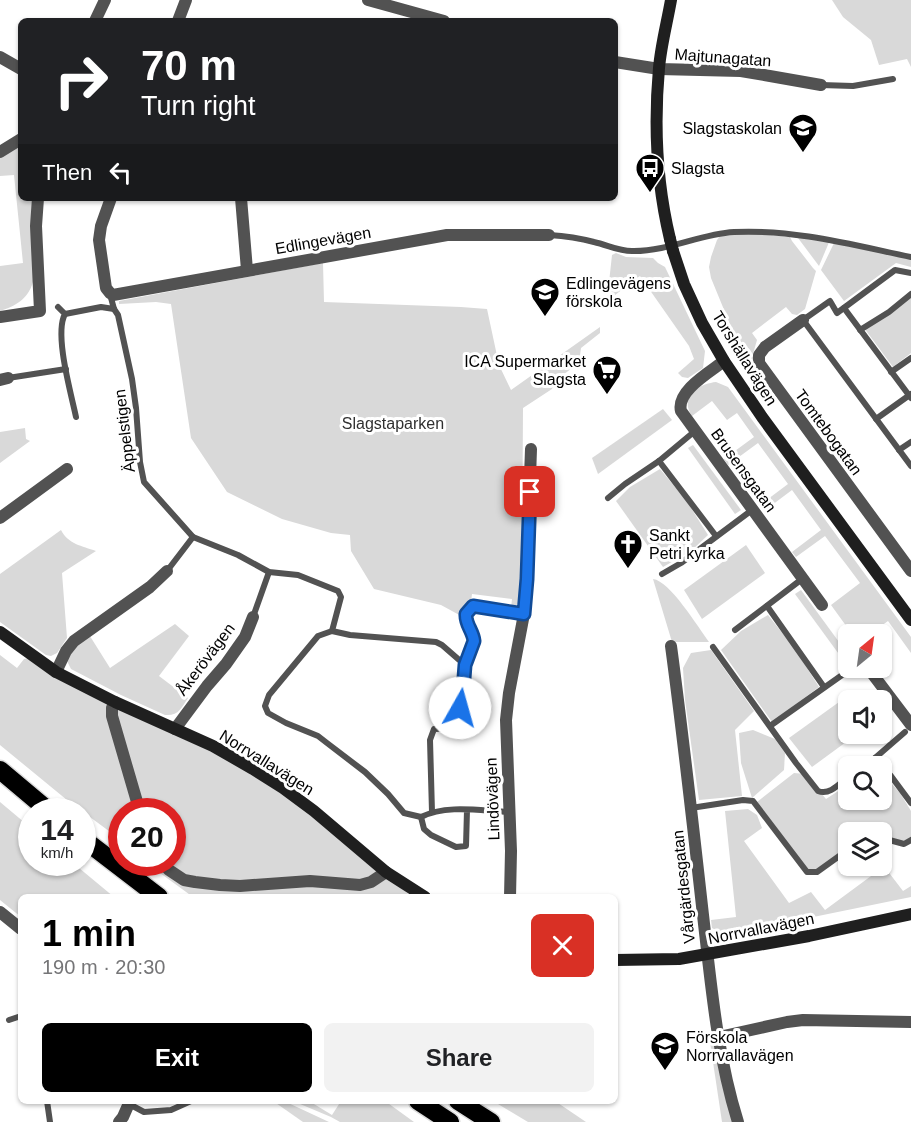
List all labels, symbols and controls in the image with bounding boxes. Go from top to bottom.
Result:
icon: right [42,42,120,120]
text: 70 m [141,42,237,89]
street label: Majtunagatan [674,46,772,69]
text: Turn right [141,91,256,121]
school or university icon: Slagstaskolan [787,112,819,154]
place label: Slagstaskolan [682,120,782,137]
bus stop icon: Slagsta [634,152,666,194]
icon: left [104,156,137,189]
text: Then [42,160,92,185]
place label: Slagsta [671,160,724,177]
street label: Edlingevägen [274,224,372,257]
place label: Edlingevägens förskola [566,275,671,310]
school or university icon: Edlingevägens förskola [529,276,561,318]
street label: Torshällavägen [709,308,780,408]
place label: ICA Supermarket Slagsta [464,353,587,388]
supermarket icon: ICA Supermarket Slagsta [591,354,623,396]
street label: Tomtebogatan [792,386,865,478]
street label: Äppelstigen [111,388,138,473]
park label: Slagstaparken [342,415,444,432]
street label: Brusensgatan [708,425,779,515]
pin [504,466,555,517]
icon: arrive [513,475,546,508]
place label: Sankt Petri kyrka [649,527,725,562]
church icon: Sankt Petri kyrka [612,528,644,570]
street label: Åkerövägen [172,619,238,699]
north arrow [838,624,892,678]
map controls [838,624,892,876]
position arrow [428,676,492,740]
button: sound [838,690,892,744]
street label: Norrvallavägen [217,727,317,798]
button: search [838,756,892,810]
street label: Lindövägen [483,757,502,841]
speed limit sign: 20 [108,798,186,876]
text: 14 [40,813,74,846]
button: layers [838,822,892,876]
street label: Vårgärdesgatan [669,829,698,944]
text: km/h [41,844,73,861]
street label: Norrvallavägen [707,910,816,947]
text: 1 min [42,913,136,954]
button: close [531,914,594,977]
text: 190 m · 20:30 [42,956,165,978]
button: Exit [42,1023,312,1092]
button: Share [324,1023,594,1092]
place label: Förskola Norrvallavägen [686,1029,794,1064]
school or university icon: Förskola Norrvallavägen [649,1030,681,1072]

